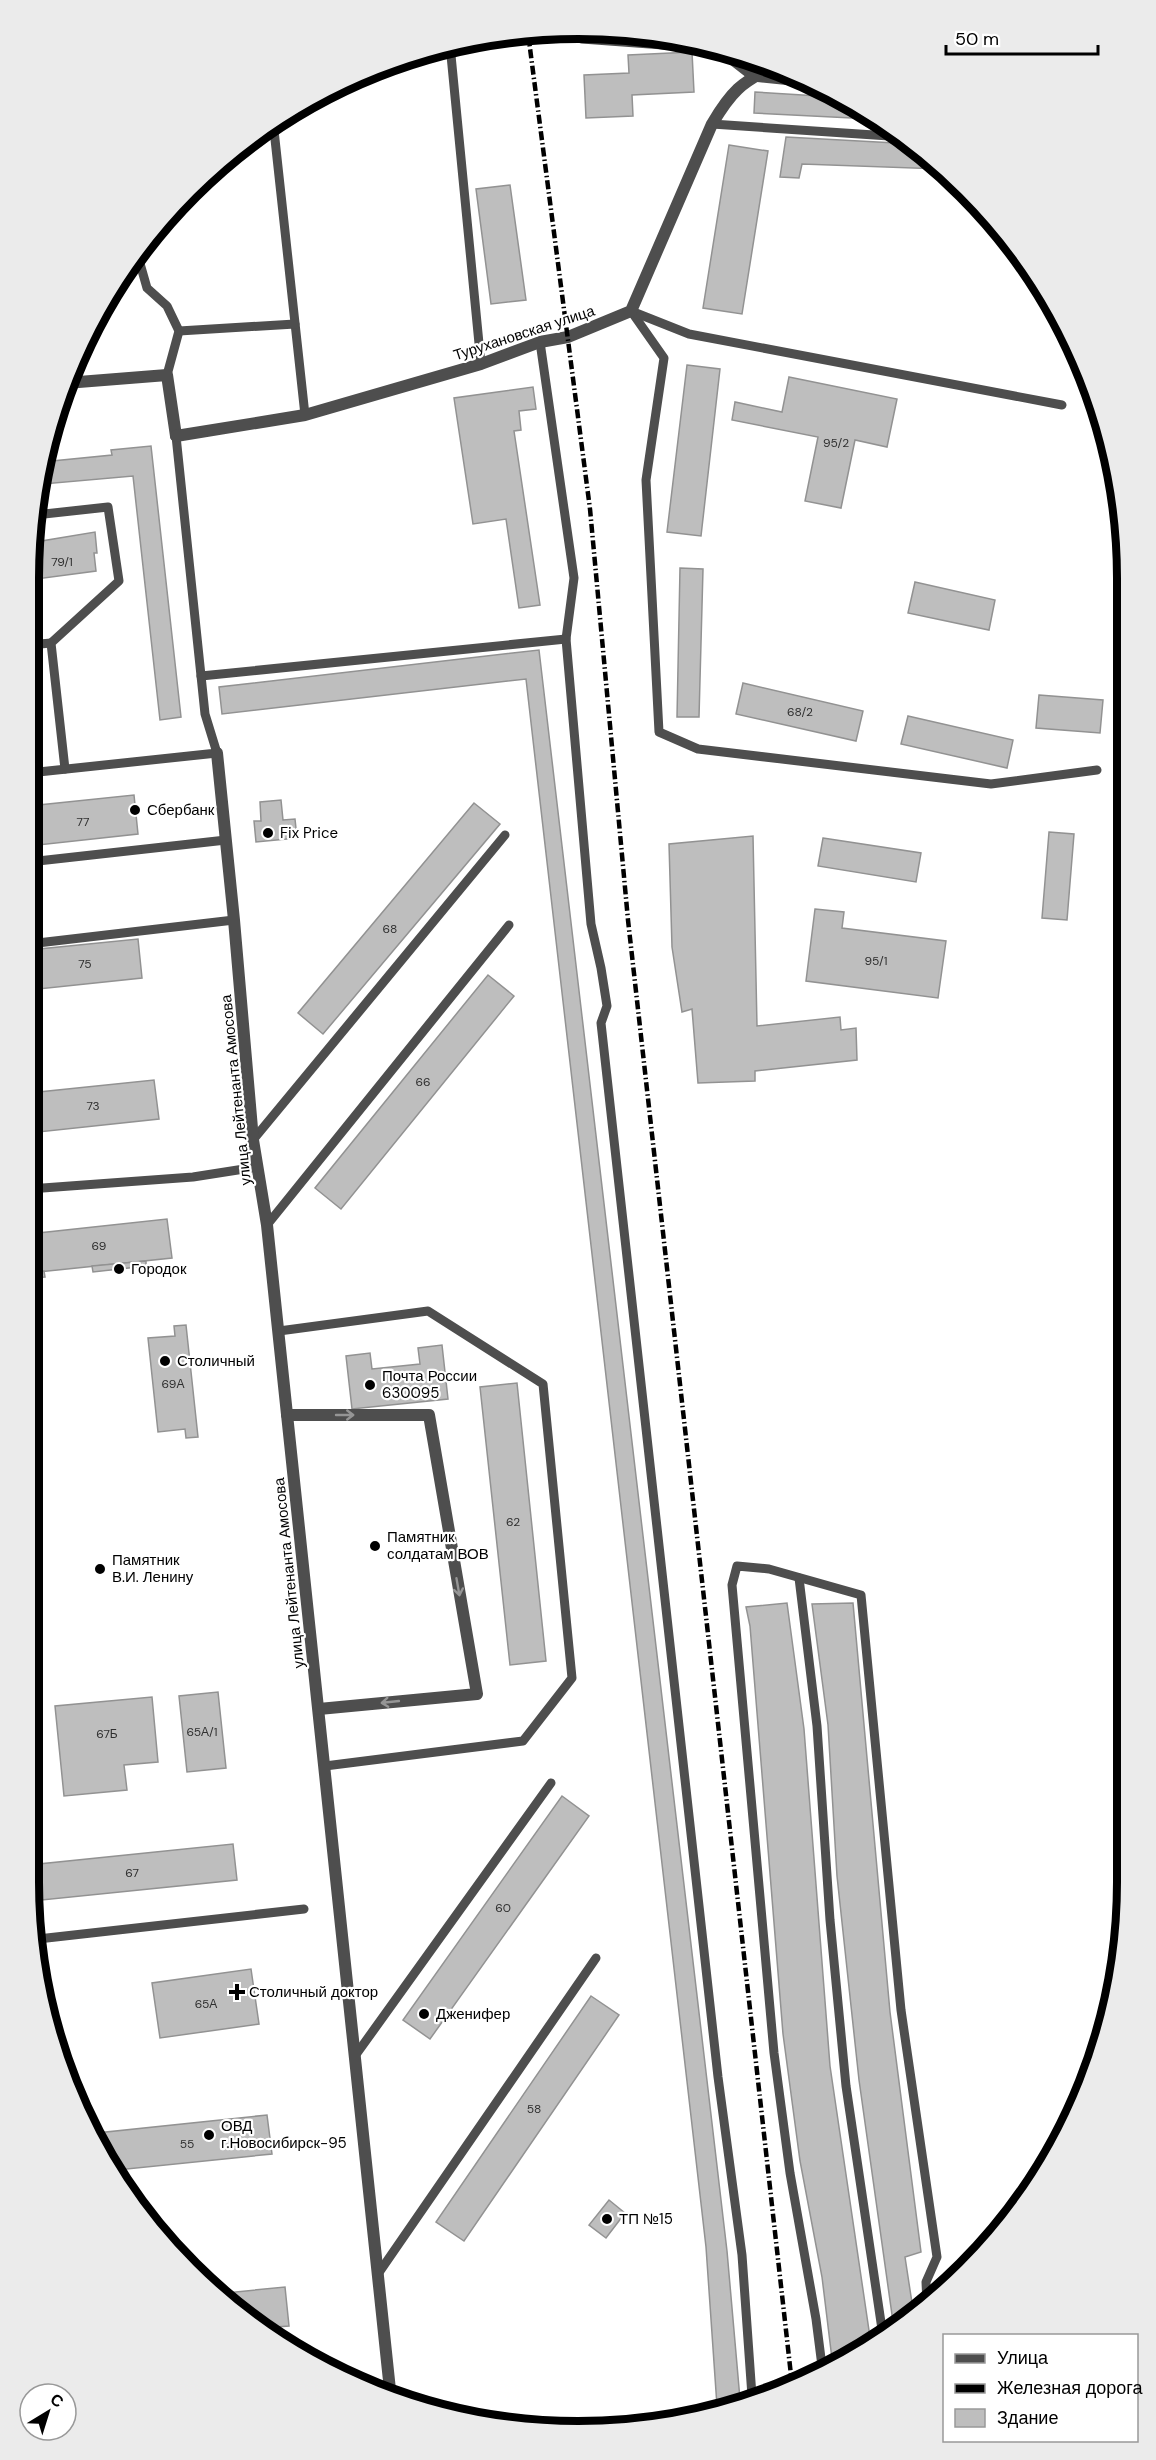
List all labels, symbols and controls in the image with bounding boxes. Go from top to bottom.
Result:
scale bar [946,18,1098,56]
text: 50 m [955,27,999,51]
street label: Турухановская улица [451,300,598,365]
house number: 95/2 [823,435,849,451]
house number: 79/1 [51,554,73,570]
house number: 68/2 [787,704,813,720]
place label: Сбербанк [147,800,215,820]
marker: Сбербанк [128,803,142,817]
house number: 77 [77,814,89,830]
place label: Fix Price [280,823,338,843]
marker: Fix Price [261,826,275,840]
house number: 68 [383,921,397,937]
house number: 95/1 [865,953,887,969]
house number: 75 [78,956,92,972]
street label: улица Лейтенанта Амосова [216,993,256,1186]
house number: 66 [415,1074,431,1090]
house number: 73 [86,1098,100,1114]
house number: 69 [92,1238,106,1254]
place label: Городок [131,1259,187,1279]
marker: Городок [112,1262,126,1276]
place label: Столичный [177,1351,255,1371]
marker: Столичный [158,1354,172,1368]
place label: Почта России 630095 [382,1366,477,1403]
house number: 69А [162,1376,184,1392]
marker: Почта России 630095 [363,1378,377,1392]
one-way arrow [335,1409,355,1421]
street label: улица Лейтенанта Амосова [269,1476,309,1669]
house number: 62 [506,1514,520,1530]
place label: Памятник солдатам ВОВ [387,1527,489,1564]
marker: Памятник солдатам ВОВ [368,1539,382,1553]
place label: Памятник В.И. Ленину [112,1550,194,1587]
marker: Памятник В.И. Ленину [93,1562,107,1576]
one-way arrow [453,1577,464,1596]
one-way arrow [381,1697,400,1708]
house number: 65А/1 [186,1724,218,1740]
house number: 67Б [96,1726,118,1742]
house number: 67 [125,1865,139,1881]
house number: 60 [495,1900,511,1916]
place label: Столичный доктор [249,1982,378,2002]
marker: Столичный доктор [230,1985,244,1999]
house number: 65А [195,1996,217,2012]
place label: Дженифер [436,2004,510,2024]
marker: Дженифер [417,2007,431,2021]
house number: 58 [527,2101,541,2117]
place label: ОВД г.Новосибирск-95 [221,2116,347,2153]
marker: ОВД г.Новосибирск-95 [202,2128,216,2142]
house number: 55 [180,2136,194,2152]
place label: ТП №15 [619,2209,673,2229]
marker: ТП №15 [600,2212,614,2226]
legend [943,2334,1138,2442]
text: Улица [997,2346,1049,2370]
text: Железная дорога [997,2376,1143,2400]
north arrow [18,2382,78,2442]
text: С [46,2389,68,2413]
text: Здание [997,2406,1058,2430]

